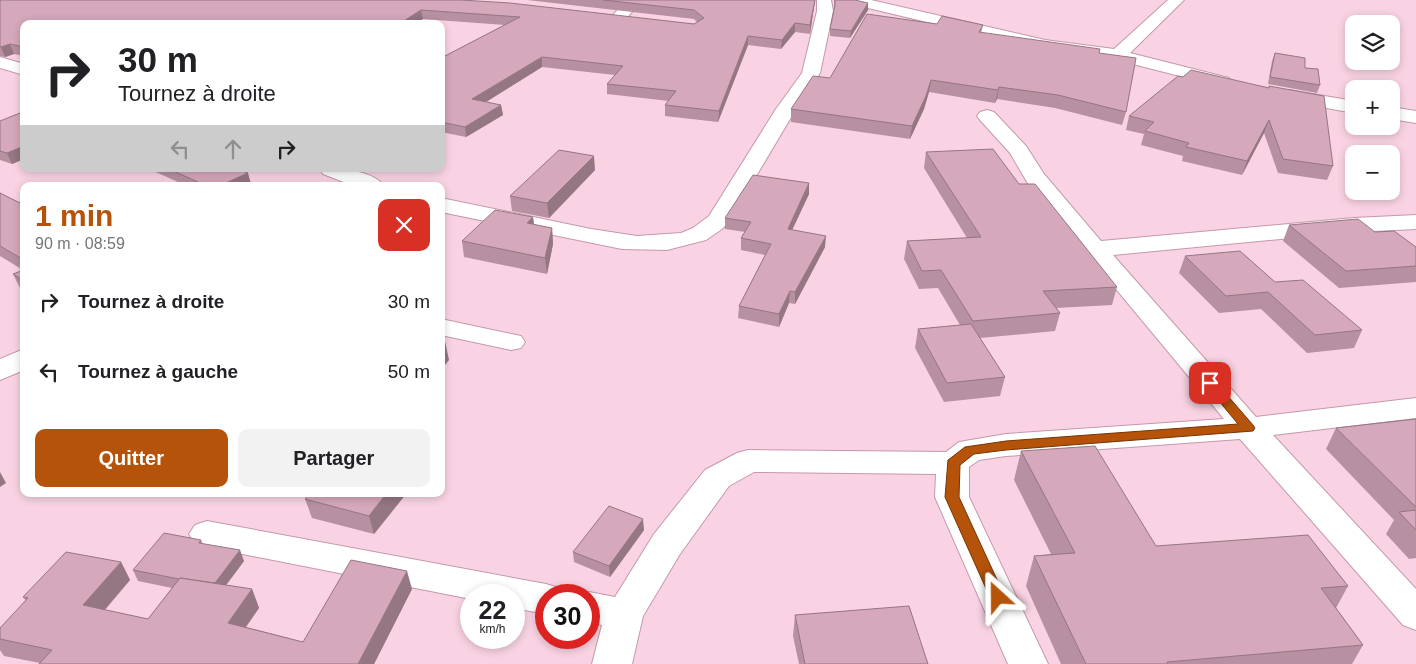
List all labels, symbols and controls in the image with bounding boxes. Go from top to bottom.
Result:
map controls [1345,15,1400,200]
button: layers [1345,15,1400,70]
icon: right [35,40,100,105]
text: 30 m [118,40,198,79]
button: + [1345,80,1400,135]
text: Tournez à droite [118,81,276,106]
icon: left [166,135,194,163]
icon: ahead [219,135,247,163]
icon: right [272,135,300,163]
button: − [1345,145,1400,200]
text: 1 min [35,199,113,232]
button: close [378,199,430,251]
text: 90 m · 08:59 [35,235,125,252]
icon: right [35,288,63,316]
text: Tournez à droite [78,291,224,312]
text: 30 m [388,291,430,312]
icon: left [35,358,63,386]
text: Tournez à gauche [78,361,238,382]
text: 50 m [388,361,430,382]
pin [1189,362,1231,404]
icon: arrive [1196,369,1224,397]
button: Quitter [35,429,228,487]
button: Partager [238,429,430,487]
position arrow [971,570,1023,622]
speed limit sign: 30 [535,584,600,649]
text: 22 [479,596,506,624]
text: km/h [479,622,506,636]

